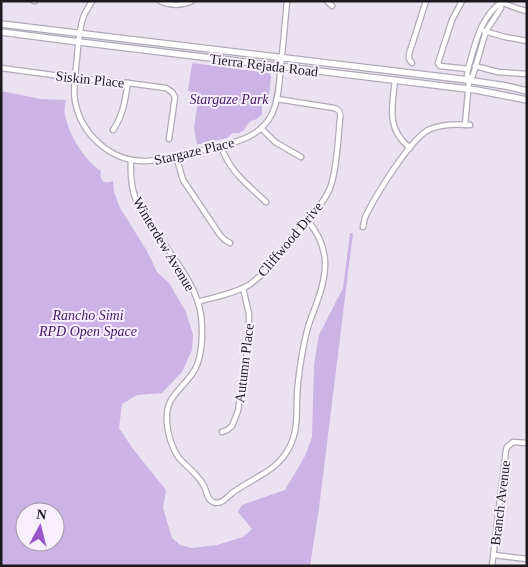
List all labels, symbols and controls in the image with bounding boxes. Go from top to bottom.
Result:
street label: Tierra Rejada Road [209,51,319,80]
street label: Siskin Place [55,68,125,91]
park label: Stargaze Park [189,92,269,107]
street label: Stargaze Place [153,135,236,168]
street label: Winterdew Avenue [130,195,198,294]
street label: Cliffwood Drive [255,199,326,280]
park label: Rancho Simi RPD Open Space [38,308,137,339]
street label: Autumn Place [232,323,257,404]
street label: Branch Avenue [488,460,513,546]
north arrow [15,502,65,552]
text: N [36,507,47,523]

